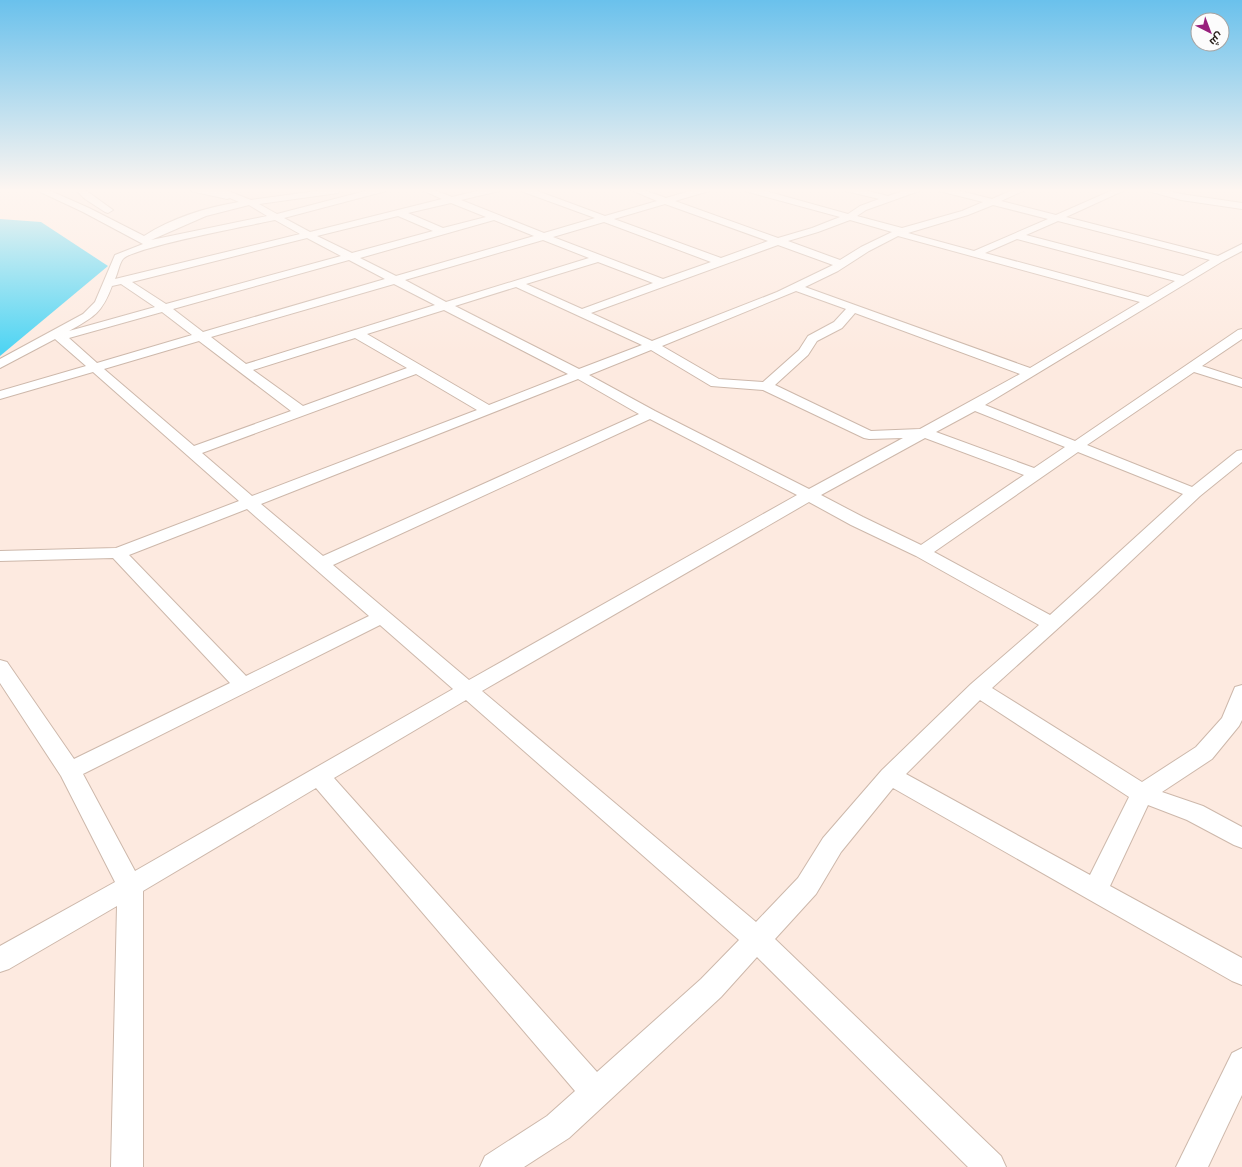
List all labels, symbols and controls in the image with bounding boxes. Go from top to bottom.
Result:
north arrow [1190,12,1230,52]
text: ش [1207,30,1227,49]

